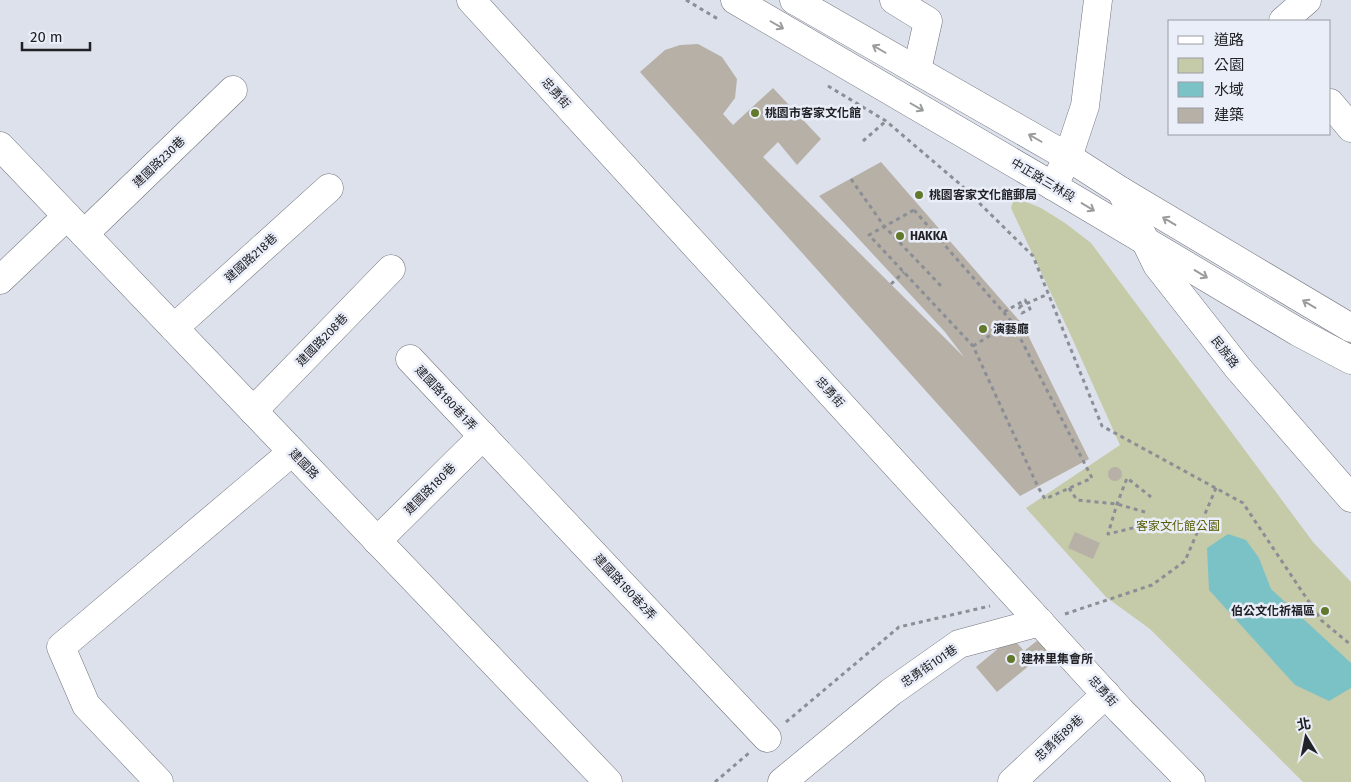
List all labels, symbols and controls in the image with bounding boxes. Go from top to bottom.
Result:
scale bar [22,20,90,52]
one-way arrow [770,20,784,30]
legend [1168,20,1331,135]
text: 20 m [30,28,63,46]
text: 道路 [1214,31,1244,49]
one-way arrow [872,43,886,53]
text: 公園 [1214,56,1244,74]
street label: 忠勇街 [539,75,573,111]
text: 水域 [1214,81,1244,99]
one-way arrow [910,102,924,112]
place label: 桃園市客家文化館 [765,106,861,120]
text: 建築 [1214,106,1244,124]
marker: 桃園市客家文化館 [749,107,761,119]
one-way arrow [1028,133,1043,142]
street label: 建國路230巷 [130,134,188,190]
street label: 中正路三林段 [1009,155,1077,205]
place label: 桃園客家文化館郵局 [929,188,1037,202]
marker: 桃園客家文化館郵局 [913,189,925,201]
one-way arrow [1080,202,1094,212]
one-way arrow [1163,215,1177,225]
place label: HAKKA [910,229,948,243]
marker: HAKKA [894,230,906,242]
street label: 建國路218巷 [222,231,280,285]
one-way arrow [1193,270,1207,280]
one-way arrow [1302,299,1316,309]
street label: 建國路208巷 [294,311,350,369]
place label: 演藝廳 [993,322,1029,336]
marker: 演藝廳 [977,323,989,335]
street label: 民族路 [1208,334,1242,370]
street label: 建國路180巷1弄 [412,363,480,433]
street label: 忠勇街 [813,374,847,410]
street label: 建國路 [286,446,322,482]
street label: 建國路180巷 [402,461,458,517]
park label: 客家文化館公園 [1136,519,1220,533]
street label: 建國路180巷2弄 [591,551,659,623]
place label: 伯公文化祈福區 [1231,604,1315,618]
marker: 伯公文化祈福區 [1319,605,1331,617]
street label: 忠勇街101巷 [898,642,960,690]
place label: 建林里集會所 [1021,652,1093,666]
marker: 建林里集會所 [1005,653,1017,665]
street label: 忠勇街 [1086,673,1120,709]
street label: 忠勇街89巷 [1032,712,1086,764]
north arrow [1281,712,1331,762]
text: 北 [1295,715,1312,734]

